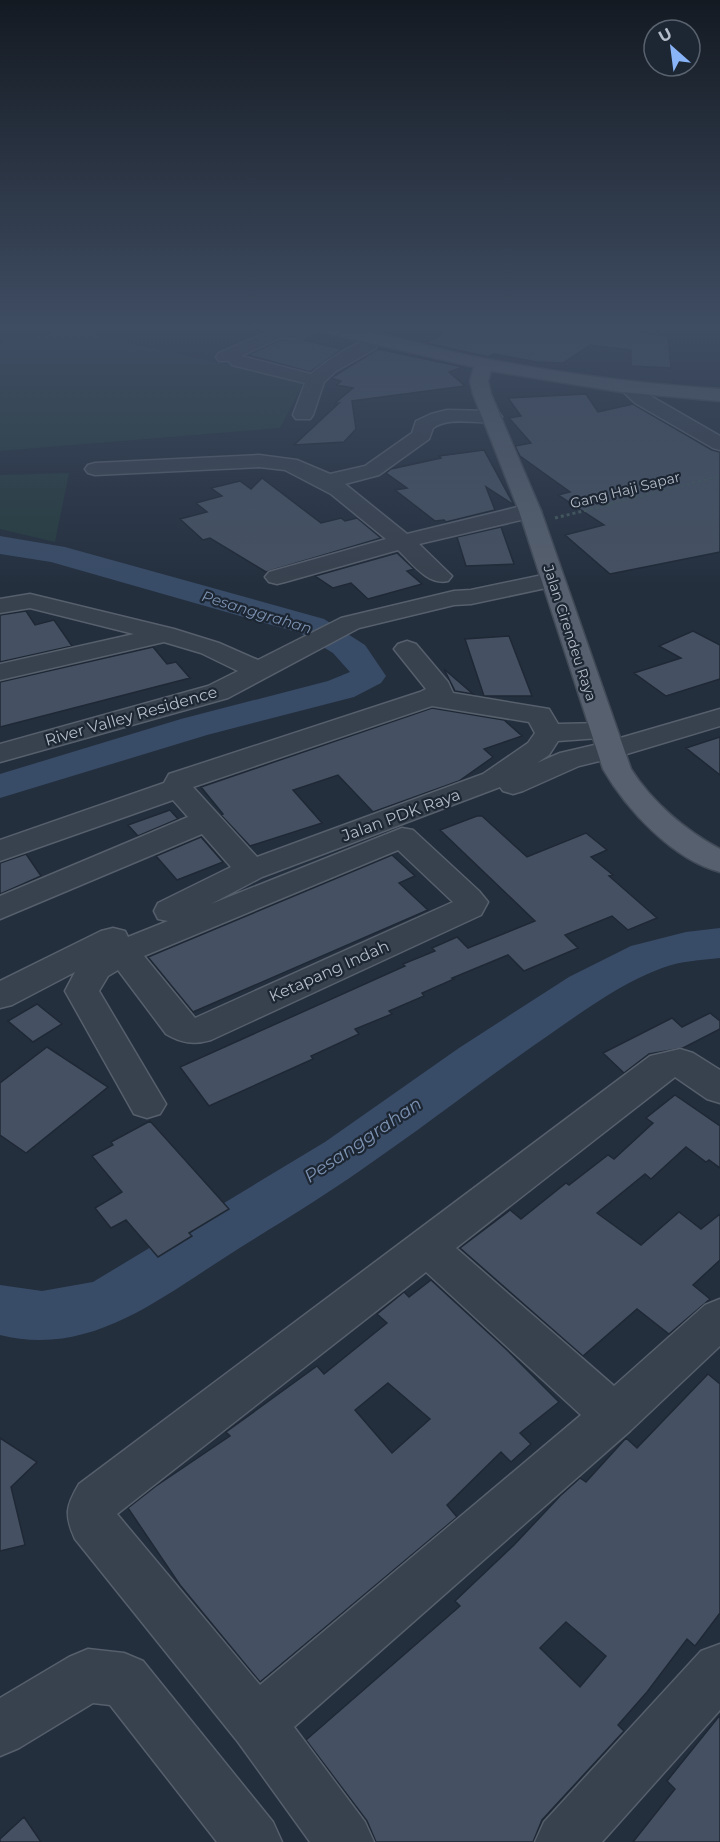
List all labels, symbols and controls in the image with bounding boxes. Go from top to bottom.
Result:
north arrow [642,18,702,78]
text: U [655,24,675,47]
street label: Gang Haji Sapar [568,468,682,512]
street label: Jalan Cirendeu Raya [539,562,601,703]
water label: Pesanggrahan [200,586,314,638]
street label: River Valley Residence [43,682,219,750]
street label: Jalan PDK Raya [338,785,463,846]
street label: Ketapang Indah [266,936,392,1006]
water label: Pesanggrahan [300,1093,426,1187]

